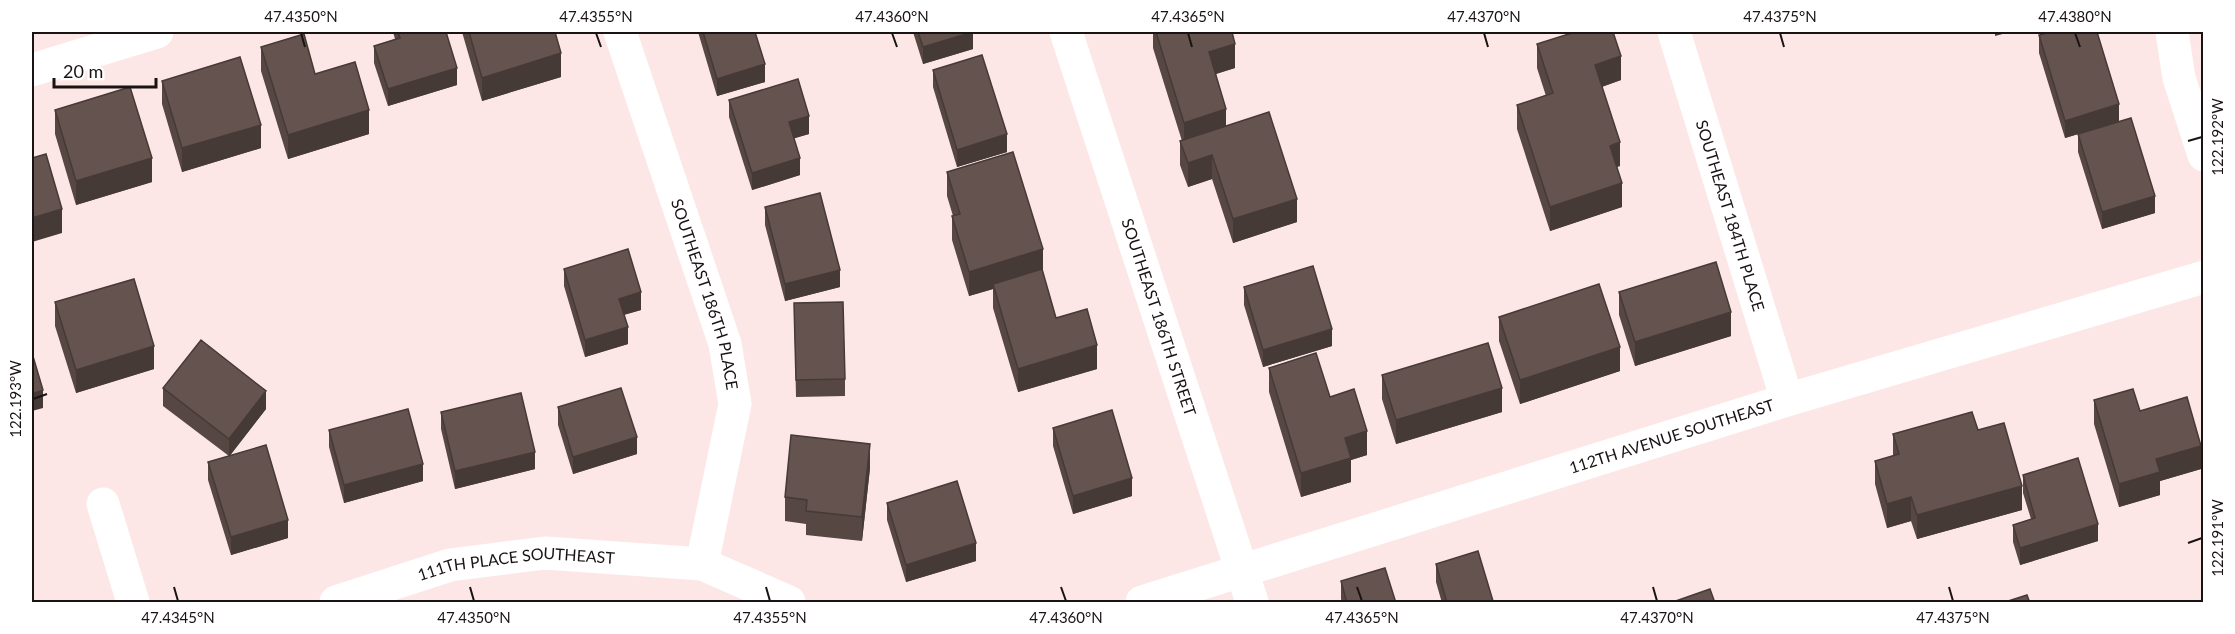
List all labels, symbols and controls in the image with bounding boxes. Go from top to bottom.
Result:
text: 47.4350°N [264,7,338,25]
text: 47.4355°N [559,7,633,25]
text: 47.4360°N [855,7,929,25]
text: 47.4365°N [1151,7,1225,25]
text: 47.4370°N [1447,7,1521,25]
text: 47.4375°N [1743,7,1817,25]
text: 47.4380°N [2038,7,2112,25]
scale bar [54,51,156,89]
text: 20 m [63,60,103,82]
text: 122.192°W [2208,98,2226,176]
street label: SOUTHEAST 184TH PLACE [1693,118,1769,313]
street label: SOUTHEAST 186TH PLACE [668,196,742,391]
street label: SOUTHEAST 186TH STREET [1118,216,1201,419]
text: 122.193°W [6,360,24,438]
street label: 112TH AVENUE SOUTHEAST [1567,394,1777,477]
text: 122.191°W [2208,499,2226,577]
street label: 111TH PLACE SOUTHEAST [415,543,616,584]
text: 47.4345°N [141,608,215,626]
text: 47.4350°N [437,608,511,626]
text: 47.4355°N [733,608,807,626]
text: 47.4360°N [1029,608,1103,626]
text: 47.4365°N [1325,608,1399,626]
text: 47.4370°N [1620,608,1694,626]
text: 47.4375°N [1916,608,1990,626]

